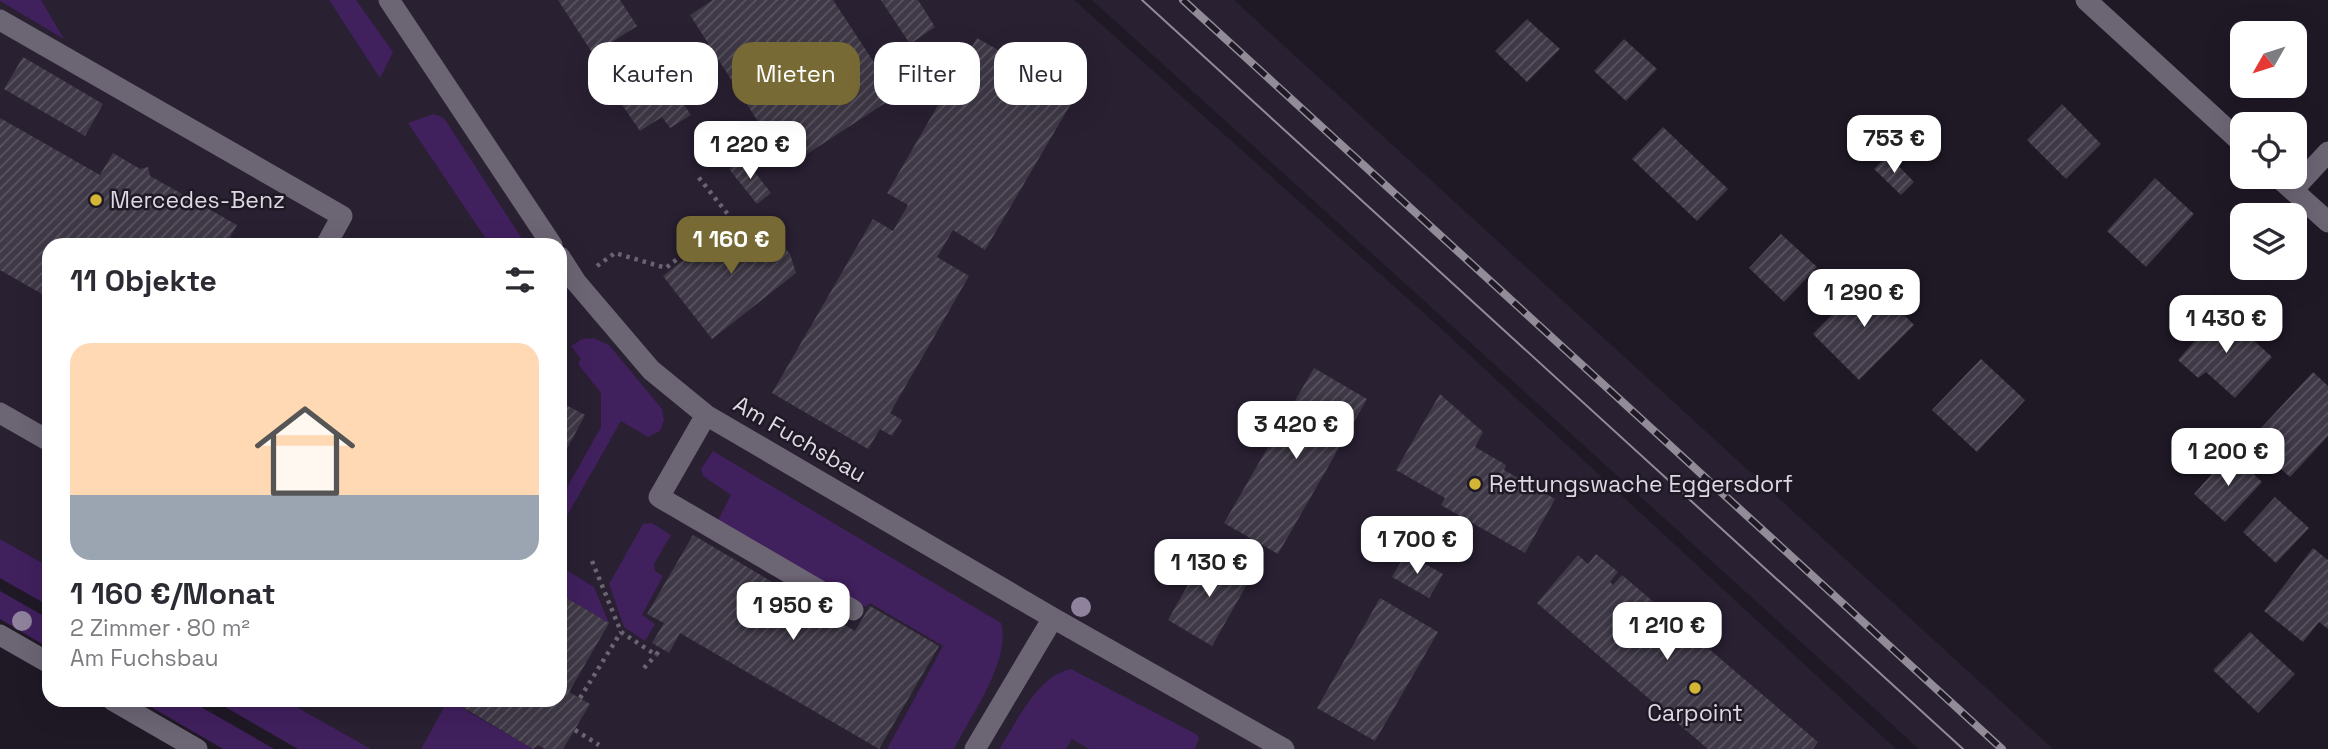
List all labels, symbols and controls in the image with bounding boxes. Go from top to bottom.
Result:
north arrow [2230,21,2306,98]
map controls [2230,21,2307,280]
chip: Kaufen [588,42,718,105]
chip: Mieten [732,42,860,105]
chip: Filter [874,42,980,105]
chip: Neu [994,42,1087,105]
button: locate [2230,112,2307,189]
pin: 753 € [1845,116,1943,175]
pin: 1 220 € [685,122,815,181]
text: 753 € [1863,123,1925,153]
text: 1 220 € [710,129,790,159]
place label: Mercedes-Benz [110,185,285,215]
marker: Mercedes-Benz [88,192,104,208]
button: layers [2230,203,2307,280]
pin: 1 160 € [666,216,796,276]
text: 1 160 € [692,224,770,254]
text: 11 Objekte [70,261,217,300]
icon: filters [501,261,539,299]
pin: 1 290 € [1799,270,1929,329]
text: 1 290 € [1824,277,1904,307]
pin: 1 430 € [2161,296,2291,355]
text: 1 430 € [2185,303,2267,333]
icon: home [242,388,368,514]
street label: Am Fuchsbau [728,389,872,489]
pin: 3 420 € [1231,402,1361,461]
text: 3 420 € [1254,409,1338,439]
pin: 1 200 € [2163,428,2293,488]
text: 1 200 € [2187,436,2269,466]
place label: Rettungswache Eggersdorf [1489,469,1793,499]
marker: Rettungswache Eggersdorf [1467,476,1483,492]
pin: 1 700 € [1352,516,1482,576]
text: 1 700 € [1377,524,1457,554]
pin: 1 130 € [1144,540,1274,599]
text: 1 130 € [1171,547,1247,577]
text: 1 160 €/Monat [70,574,276,613]
pin: 1 950 € [728,582,858,642]
text: 1 950 € [753,590,833,620]
pin: 1 210 € [1602,602,1732,662]
text: 1 210 € [1629,610,1705,640]
text: 2 Zimmer · 80 m² [70,613,250,643]
text: Am Fuchsbau [70,643,218,673]
marker: Carpoint [1687,680,1703,696]
place label: Carpoint [1647,698,1743,728]

